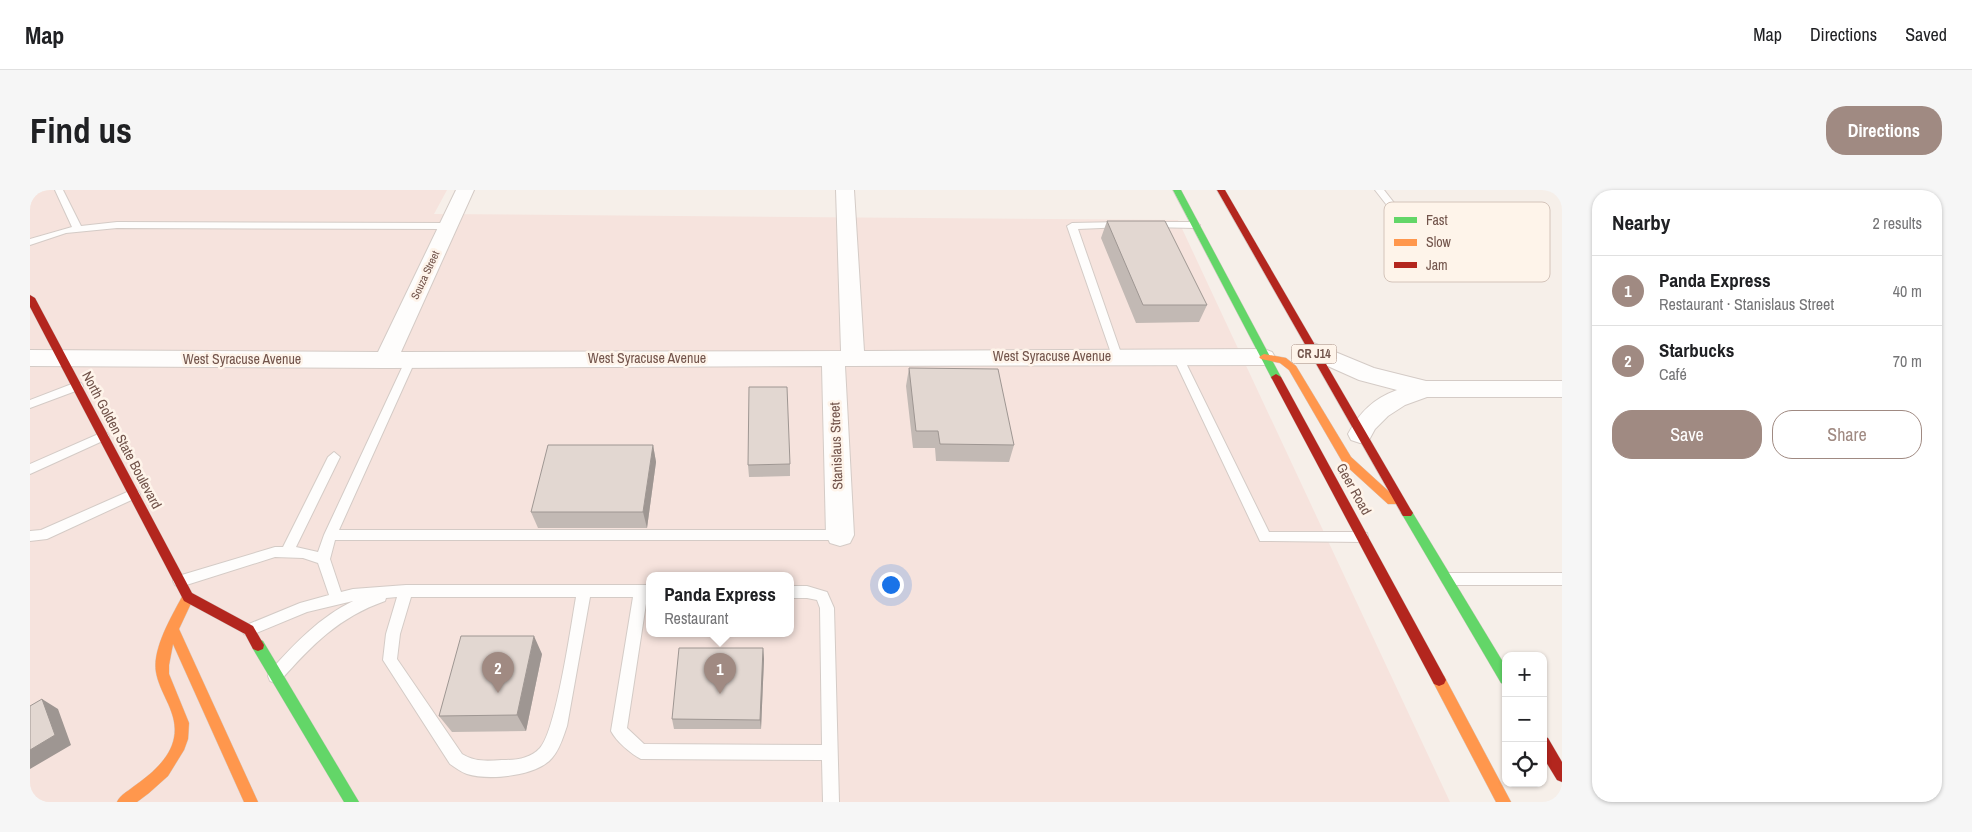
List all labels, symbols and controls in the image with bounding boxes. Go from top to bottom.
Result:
text: Map [25,19,64,51]
text: Map [1753,22,1782,47]
text: Directions [1810,22,1877,47]
text: Saved [1905,22,1947,47]
button: Directions [1826,106,1942,155]
text: Find us [30,107,132,154]
legend [1384,202,1550,282]
text: Nearby [1612,208,1670,237]
text: Fast [1426,211,1448,229]
text: 2 results [1872,212,1922,234]
text: Slow [1426,233,1452,251]
street label: Souza Street [408,248,443,302]
text: Jam [1426,256,1448,274]
text: Panda Express [1659,267,1771,293]
text: 1 [1624,280,1632,302]
text: 40 m [1893,280,1922,302]
text: Restaurant · Stanislaus Street [1659,293,1834,315]
text: Starbucks [1659,337,1734,363]
road number: CR J14 [1292,344,1336,363]
street label: West Syracuse Avenue [993,347,1111,365]
street label: West Syracuse Avenue [588,349,706,367]
street label: West Syracuse Avenue [183,350,301,368]
text: 2 [1624,350,1632,372]
text: 70 m [1893,350,1922,372]
text: Café [1659,363,1687,385]
street label: North Golden State Boulevard [78,368,166,512]
street label: Stanislaus Street [825,402,847,490]
button: Save [1612,410,1762,459]
button: Share [1772,410,1922,459]
street label: Geer Road [1333,460,1375,518]
popup [646,572,794,637]
your location [878,572,904,598]
text: Panda Express [664,581,776,607]
text: Restaurant [664,607,728,629]
pin: 2 [482,652,514,693]
map controls [1502,652,1547,787]
button: + [1502,652,1547,697]
pin: 1 [704,653,736,694]
button: − [1502,697,1547,742]
button: locate [1502,742,1547,787]

